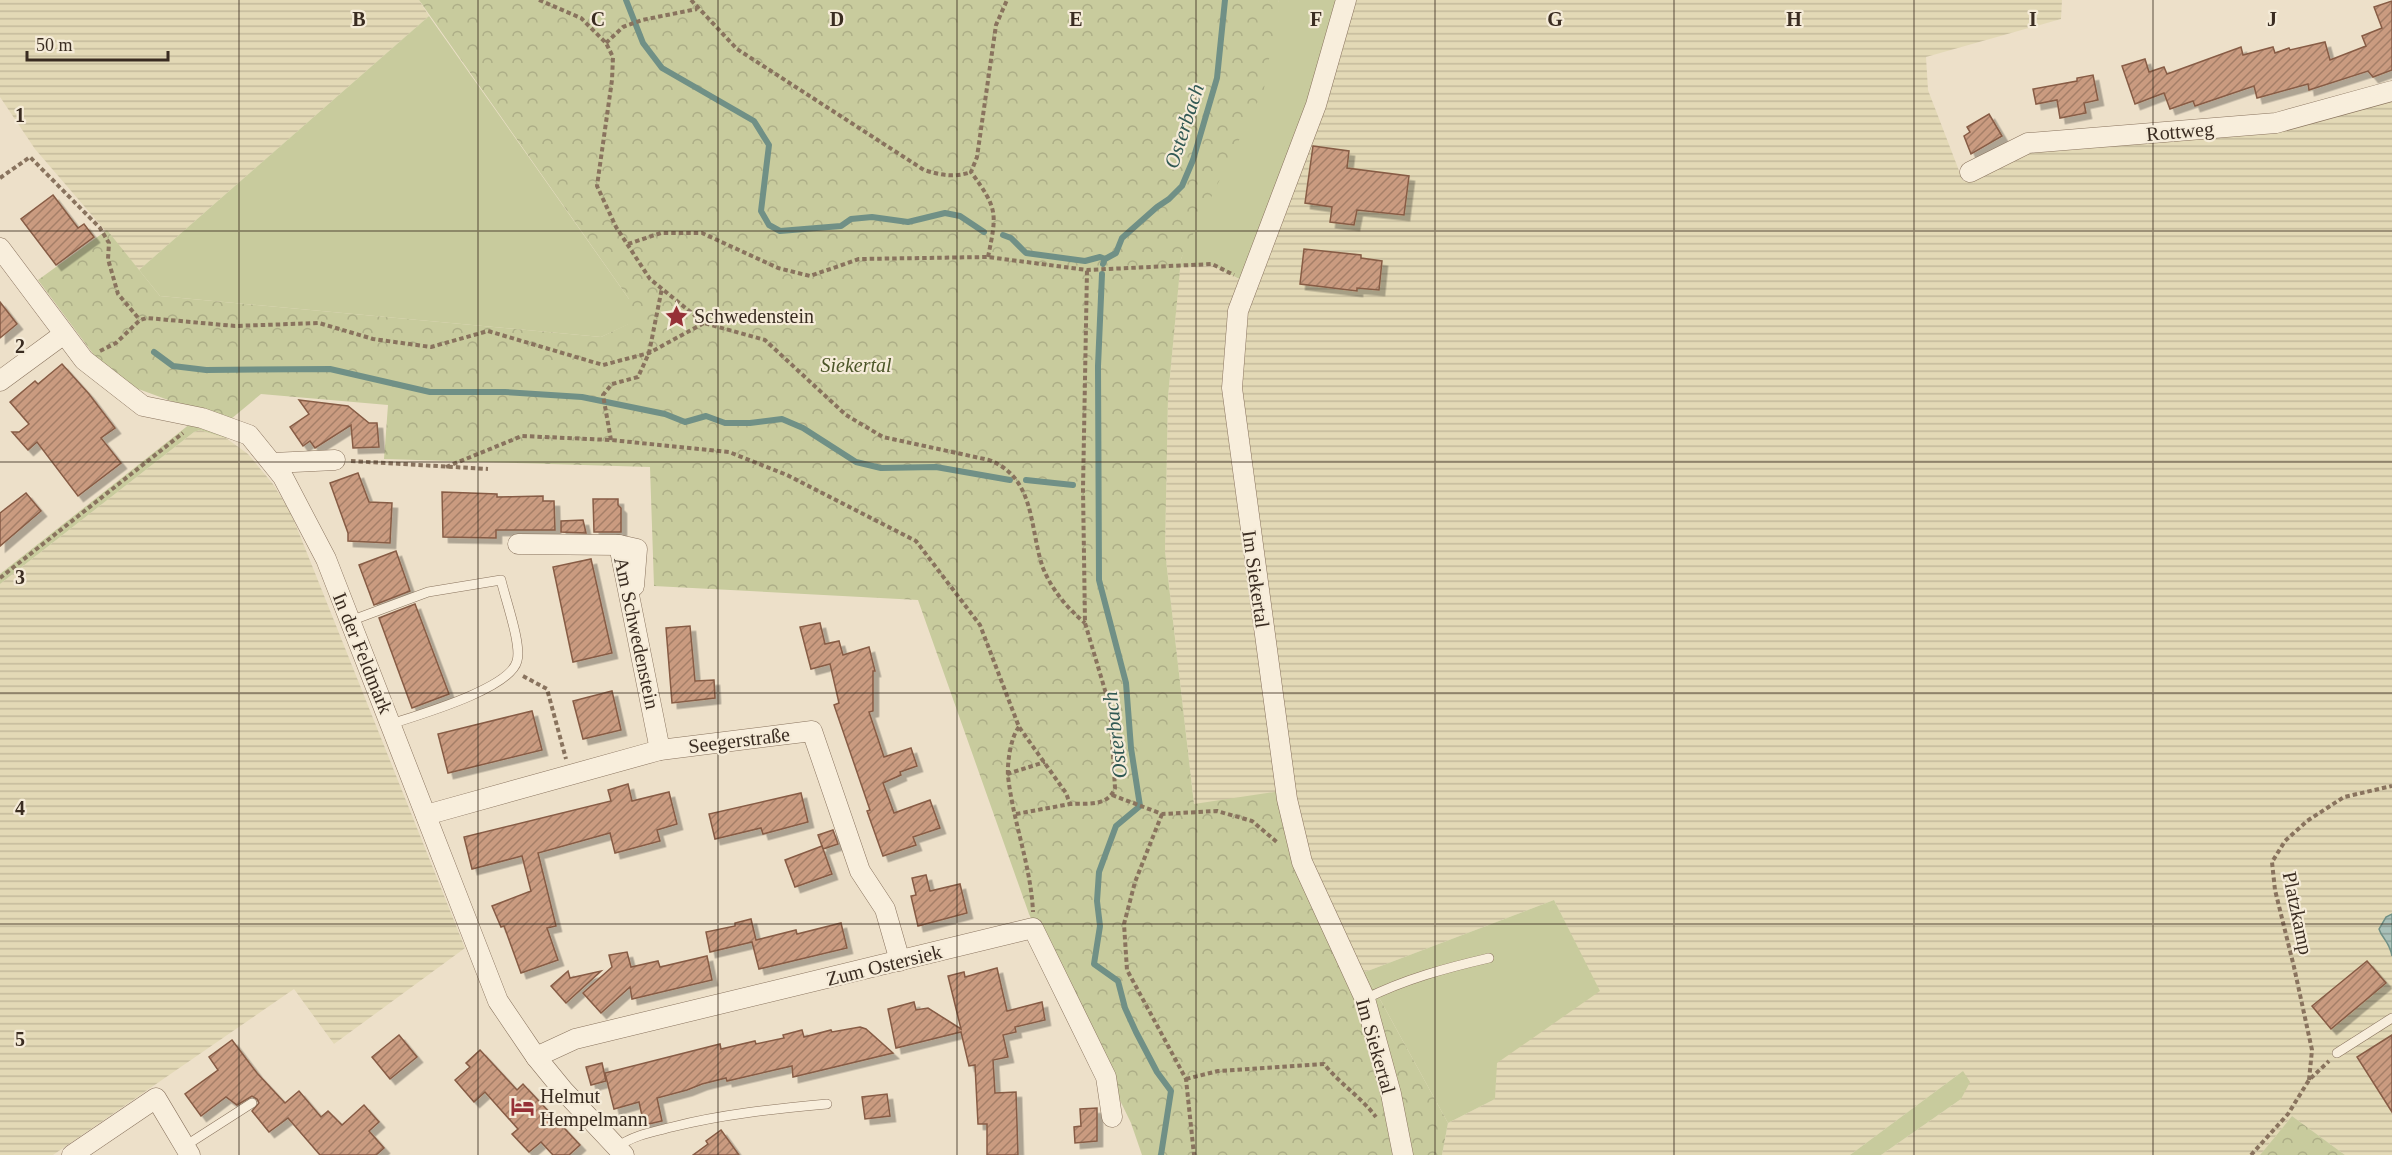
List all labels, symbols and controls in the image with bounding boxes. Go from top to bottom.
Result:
text: B [352,8,366,30]
text: C [591,8,605,30]
text: D [830,8,844,30]
text: E [1069,8,1083,30]
text: F [1310,8,1322,30]
text: G [1547,8,1563,30]
text: H [1786,8,1802,30]
text: I [2029,8,2037,30]
text: J [2267,8,2277,30]
scale bar [27,24,168,62]
text: 50 m [36,35,73,55]
water label: Osterbach [1159,81,1209,171]
text: 1 [15,104,25,126]
street label: Rottweg [2145,117,2215,146]
place icon: Schwedenstein [663,303,689,329]
place label: Schwedenstein [694,305,814,327]
text: 2 [15,335,25,357]
park label: Siekertal [820,354,892,376]
street label: Im Siekertal [1238,529,1274,630]
street label: Am Schwedenstein [610,555,664,711]
text: 3 [15,566,25,588]
street label: In der Feldmark [329,589,397,717]
water label: Osterbach [1098,690,1132,780]
street label: Seegerstraße [687,723,791,758]
text: 4 [15,797,25,819]
street label: Platzkamp [2277,869,2318,957]
street label: Zum Ostersiek [824,940,944,990]
street label: Im Siekertal [1352,996,1400,1097]
text: 5 [15,1028,25,1050]
place label: Helmut Hempelmann [540,1085,648,1131]
hotel icon: Helmut Hempelmann [509,1094,535,1120]

